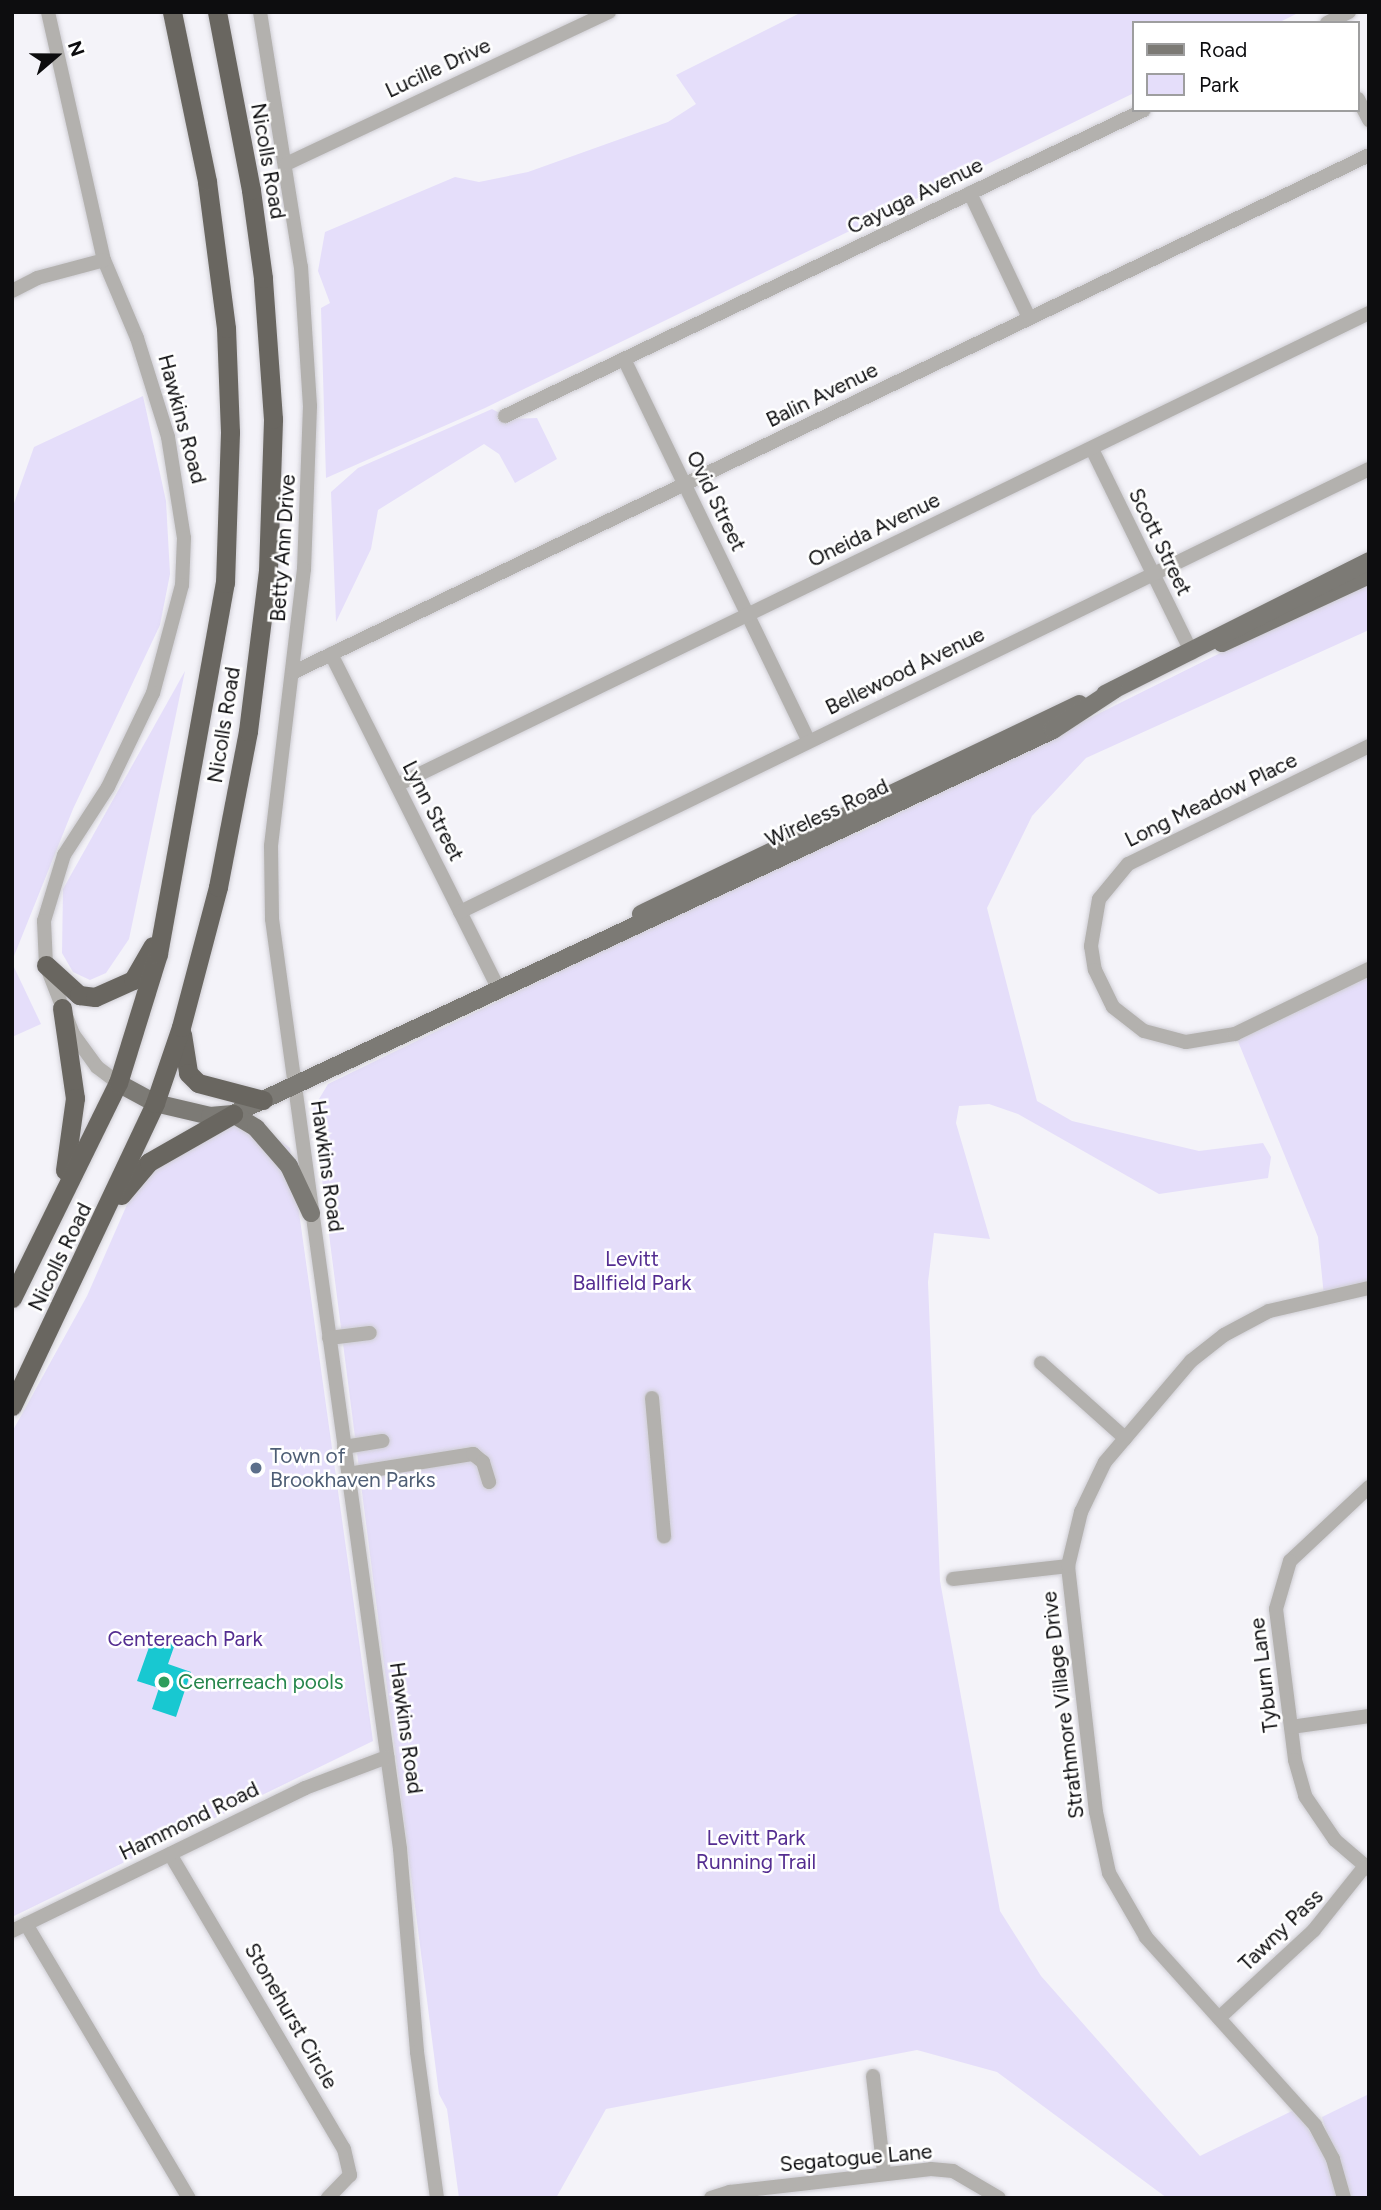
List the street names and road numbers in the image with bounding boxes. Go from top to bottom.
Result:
street label: Lucille Drive [381,33,495,103]
street label: Nicolls Road [245,101,291,221]
street label: Cayuga Avenue [843,152,987,240]
street label: Hawkins Road [153,352,211,486]
street label: Balin Avenue [762,357,882,433]
street label: Ovid Street [681,447,751,555]
street label: Betty Ann Drive [265,473,301,623]
street label: Scott Street [1123,484,1197,600]
street label: Oneida Avenue [804,487,944,573]
street label: Bellewood Avenue [821,622,989,720]
street label: Nicolls Road [202,665,246,785]
street label: Long Meadow Place [1121,747,1301,853]
street label: Lynn Street [397,757,469,865]
street label: Wireless Road [762,774,892,852]
street label: Hawkins Road [305,1098,349,1234]
street label: Nicolls Road [23,1199,97,1315]
street label: Strathmore Village Drive [1037,1590,1089,1820]
street label: Tyburn Lane [1244,1616,1284,1734]
street label: Hawkins Road [384,1660,428,1796]
street label: Hammond Road [115,1776,263,1866]
street label: Tawny Pass [1234,1884,1328,1976]
street label: Stonehurst Circle [239,1939,343,2093]
street label: Segatogue Lane [779,2139,933,2177]

